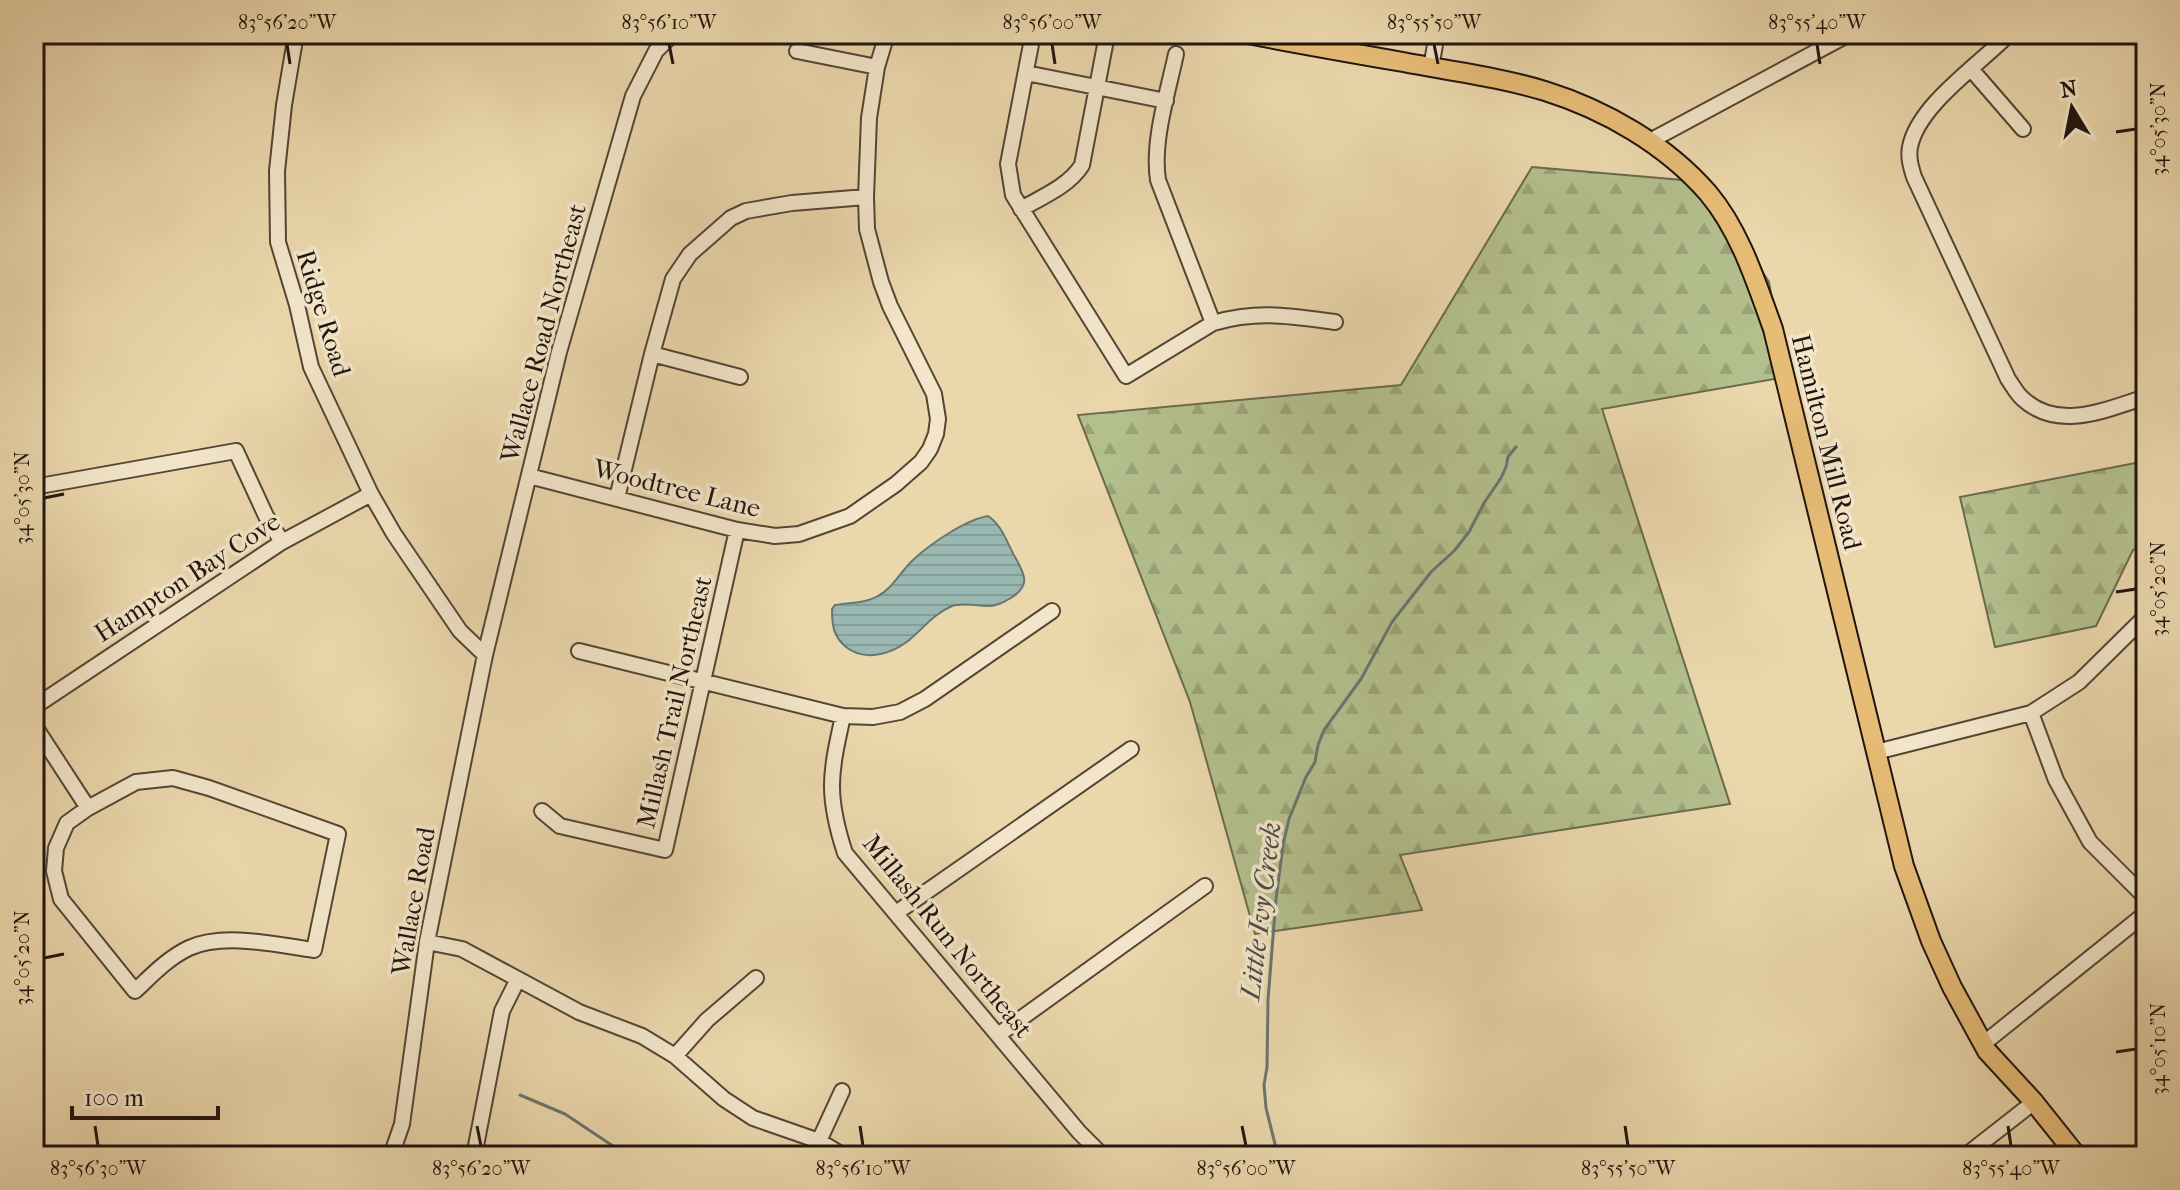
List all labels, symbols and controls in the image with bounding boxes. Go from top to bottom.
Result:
text: 83°56'20"W [238,11,337,34]
text: 83°56'10"W [622,11,718,34]
text: 83°56'00"W [1003,11,1103,34]
text: 83°55'50"W [1387,11,1482,34]
text: 83°55'40"W [1768,11,1867,34]
north arrow [2032,68,2112,148]
text: N [2058,75,2079,104]
text: 34°05'30"N [2147,82,2170,176]
street label: Wallace Road Northeast [494,200,593,467]
street label: Ridge Road [290,246,358,381]
street label: Hamilton Mill Road [1785,331,1869,554]
text: 34°05'30"N [11,451,34,545]
street label: Woodtree Lane [589,452,764,524]
street label: Hampton Bay Cove [89,506,286,649]
text: 34°05'20"N [2147,541,2170,637]
street label: Millash Trail Northeast [630,572,719,831]
water label: Little Ivy Creek [1233,820,1288,1004]
street label: Wallace Road [385,824,442,979]
street label: Millash Run Northeast [856,829,1040,1045]
text: 34°05'20"N [11,910,34,1006]
text: 34°05'10"N [2147,1003,2170,1095]
scale bar [72,1070,218,1120]
text: 100 m [84,1084,144,1112]
text: 83°56'30"W [50,1157,147,1180]
text: 83°56'20"W [432,1157,531,1180]
text: 83°56'10"W [816,1157,912,1180]
text: 83°56'00"W [1197,1157,1297,1180]
text: 83°55'50"W [1581,1157,1676,1180]
text: 83°55'40"W [1962,1157,2061,1180]

